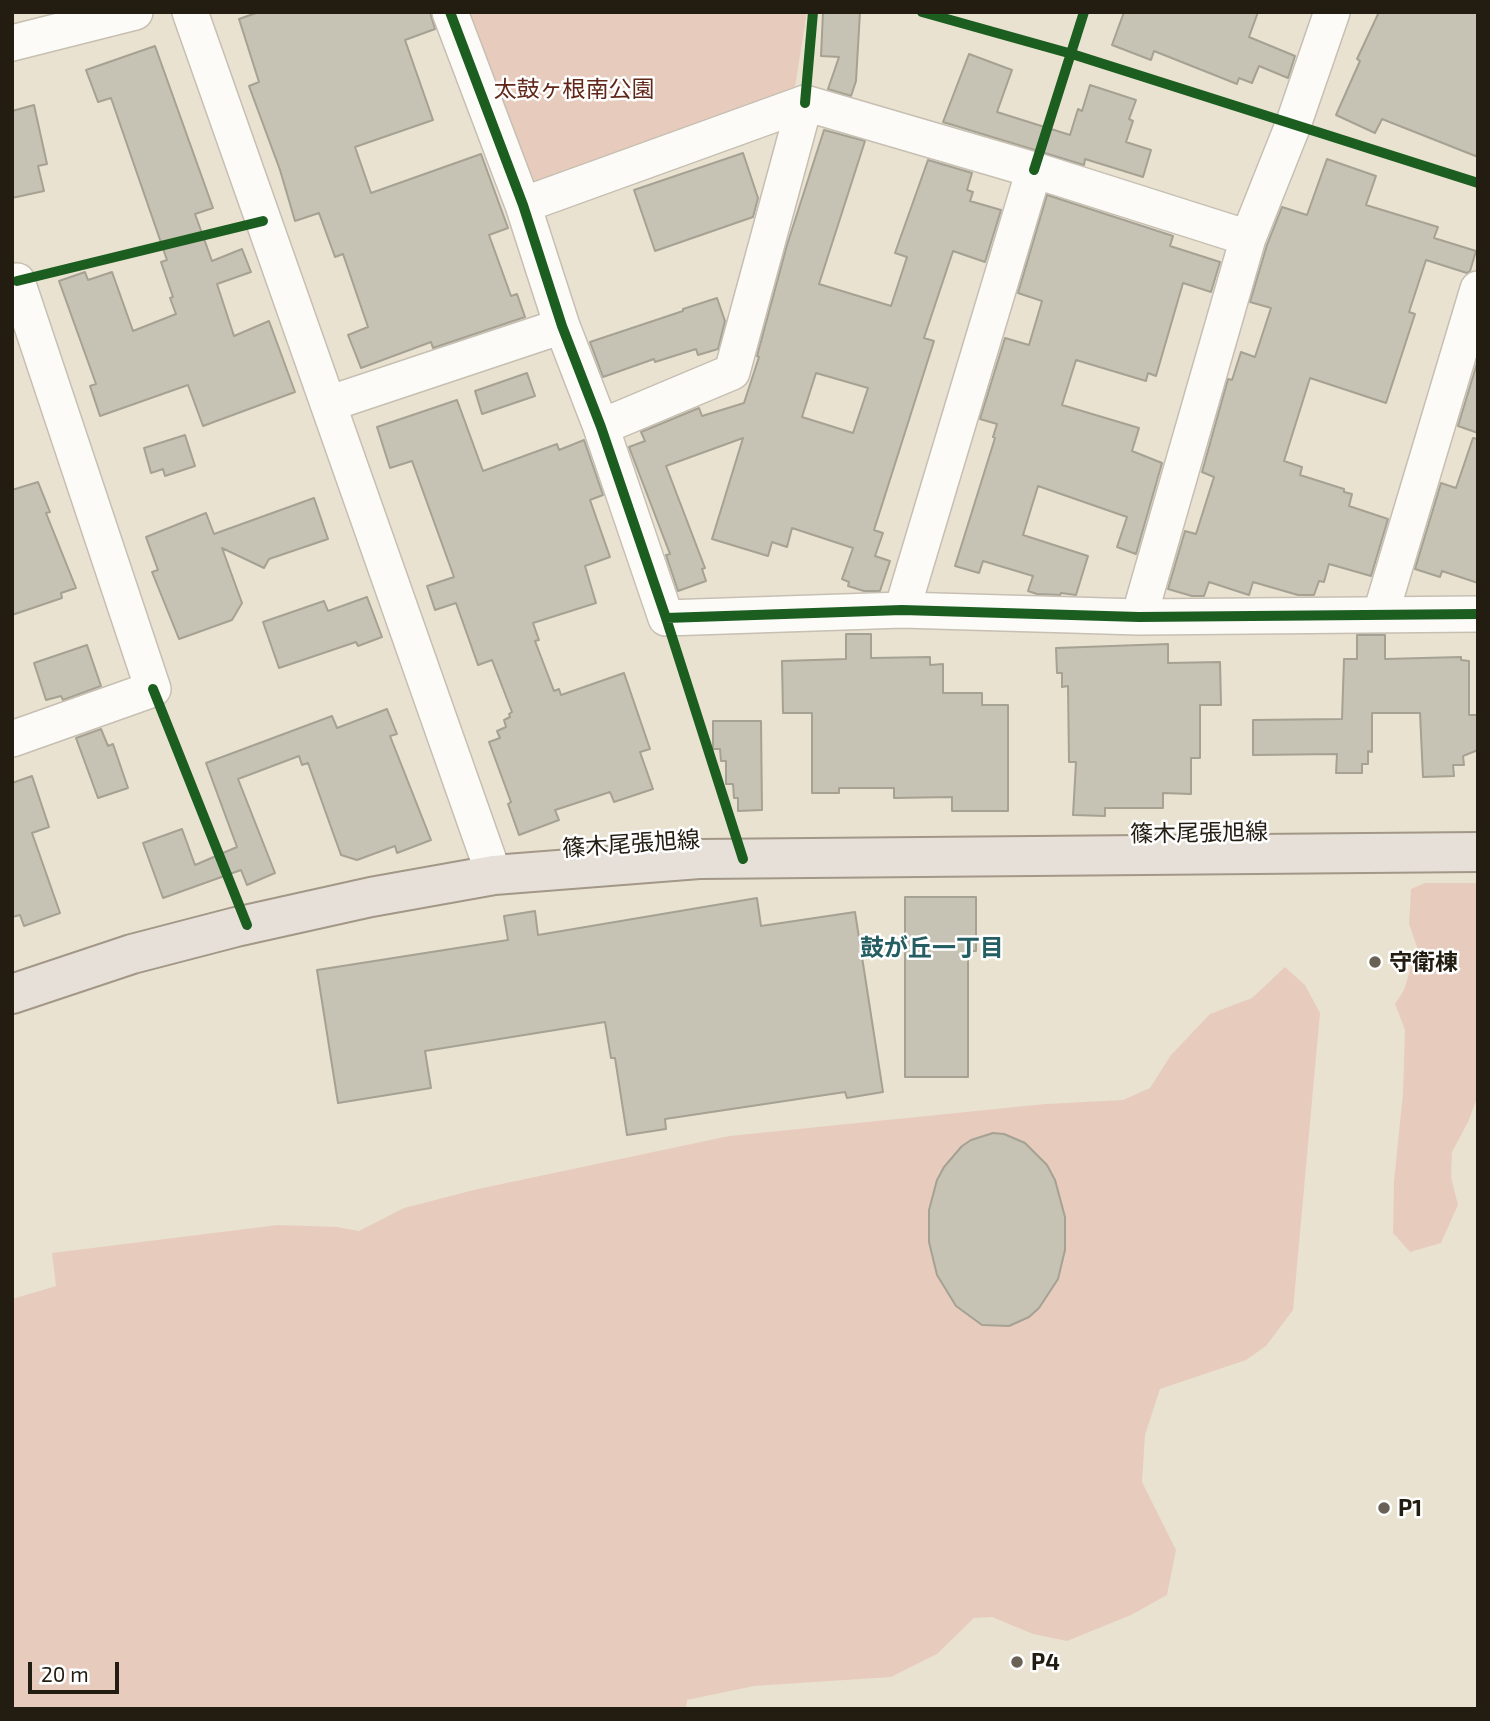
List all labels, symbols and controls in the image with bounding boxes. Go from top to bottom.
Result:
park label: 太鼓ヶ根南公園 [494,75,654,103]
street label: 篠木尾張旭線 [1130,818,1268,848]
street label: 篠木尾張旭線 [561,825,701,863]
district label: 鼓が丘一丁目 [860,934,1004,962]
place label: 守衛棟 [1389,948,1458,976]
marker: 守衛棟 [1367,954,1383,970]
place label: P1 [1398,1494,1422,1522]
marker: P1 [1376,1500,1392,1516]
scale bar [32,1648,122,1692]
place label: P4 [1031,1648,1060,1676]
marker: P4 [1009,1654,1025,1670]
text: 20 m [41,1661,89,1686]

